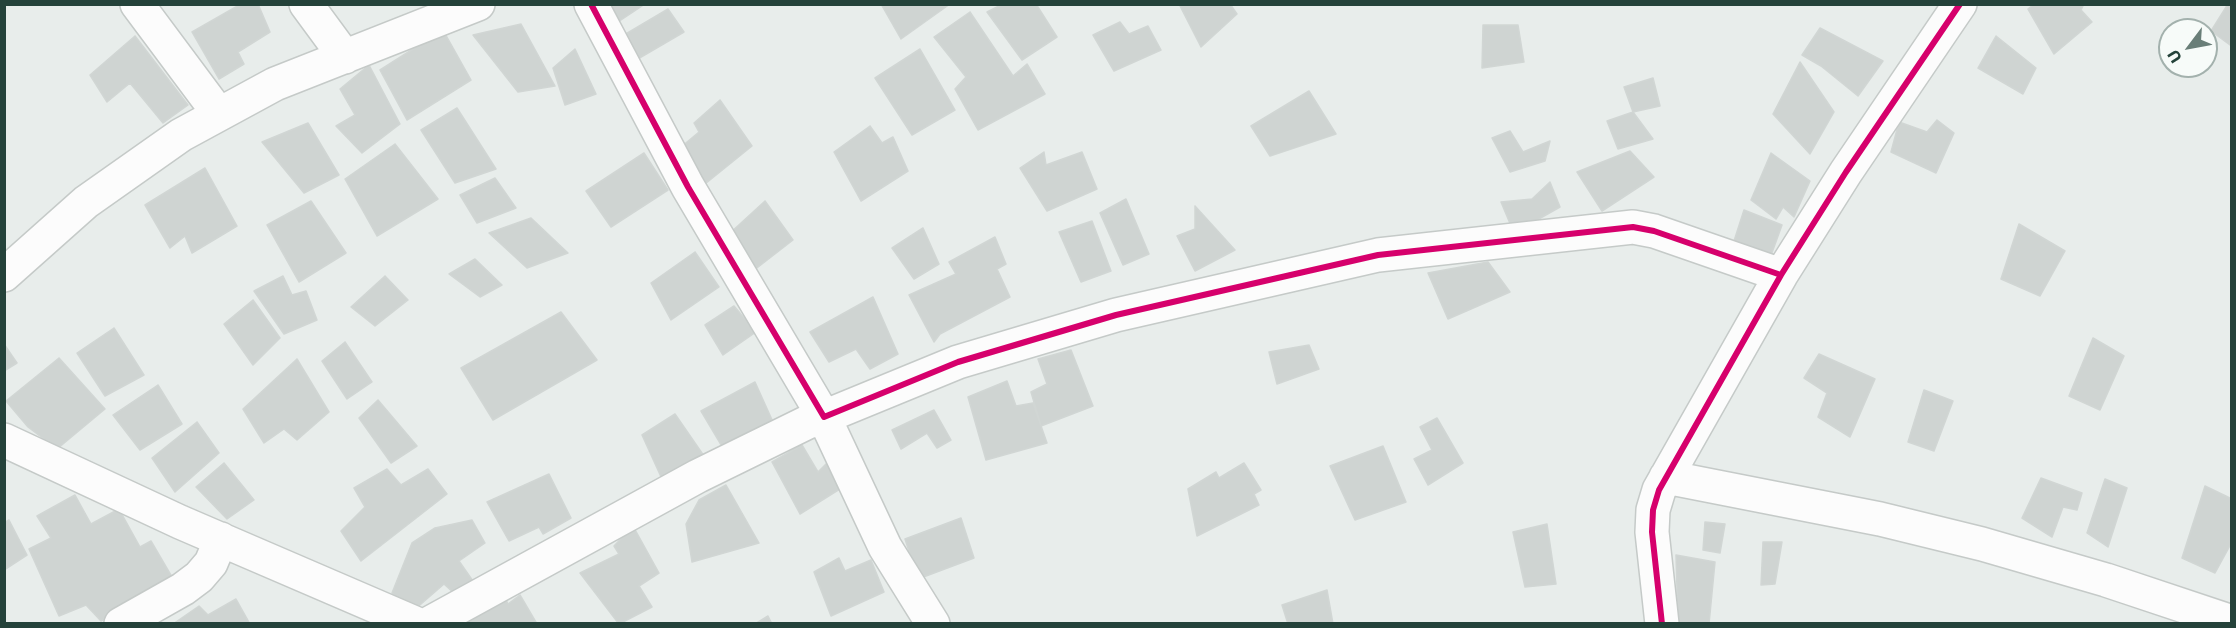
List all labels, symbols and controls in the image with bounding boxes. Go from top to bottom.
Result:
north arrow [2158,18,2218,78]
text: U [2163,47,2185,67]

